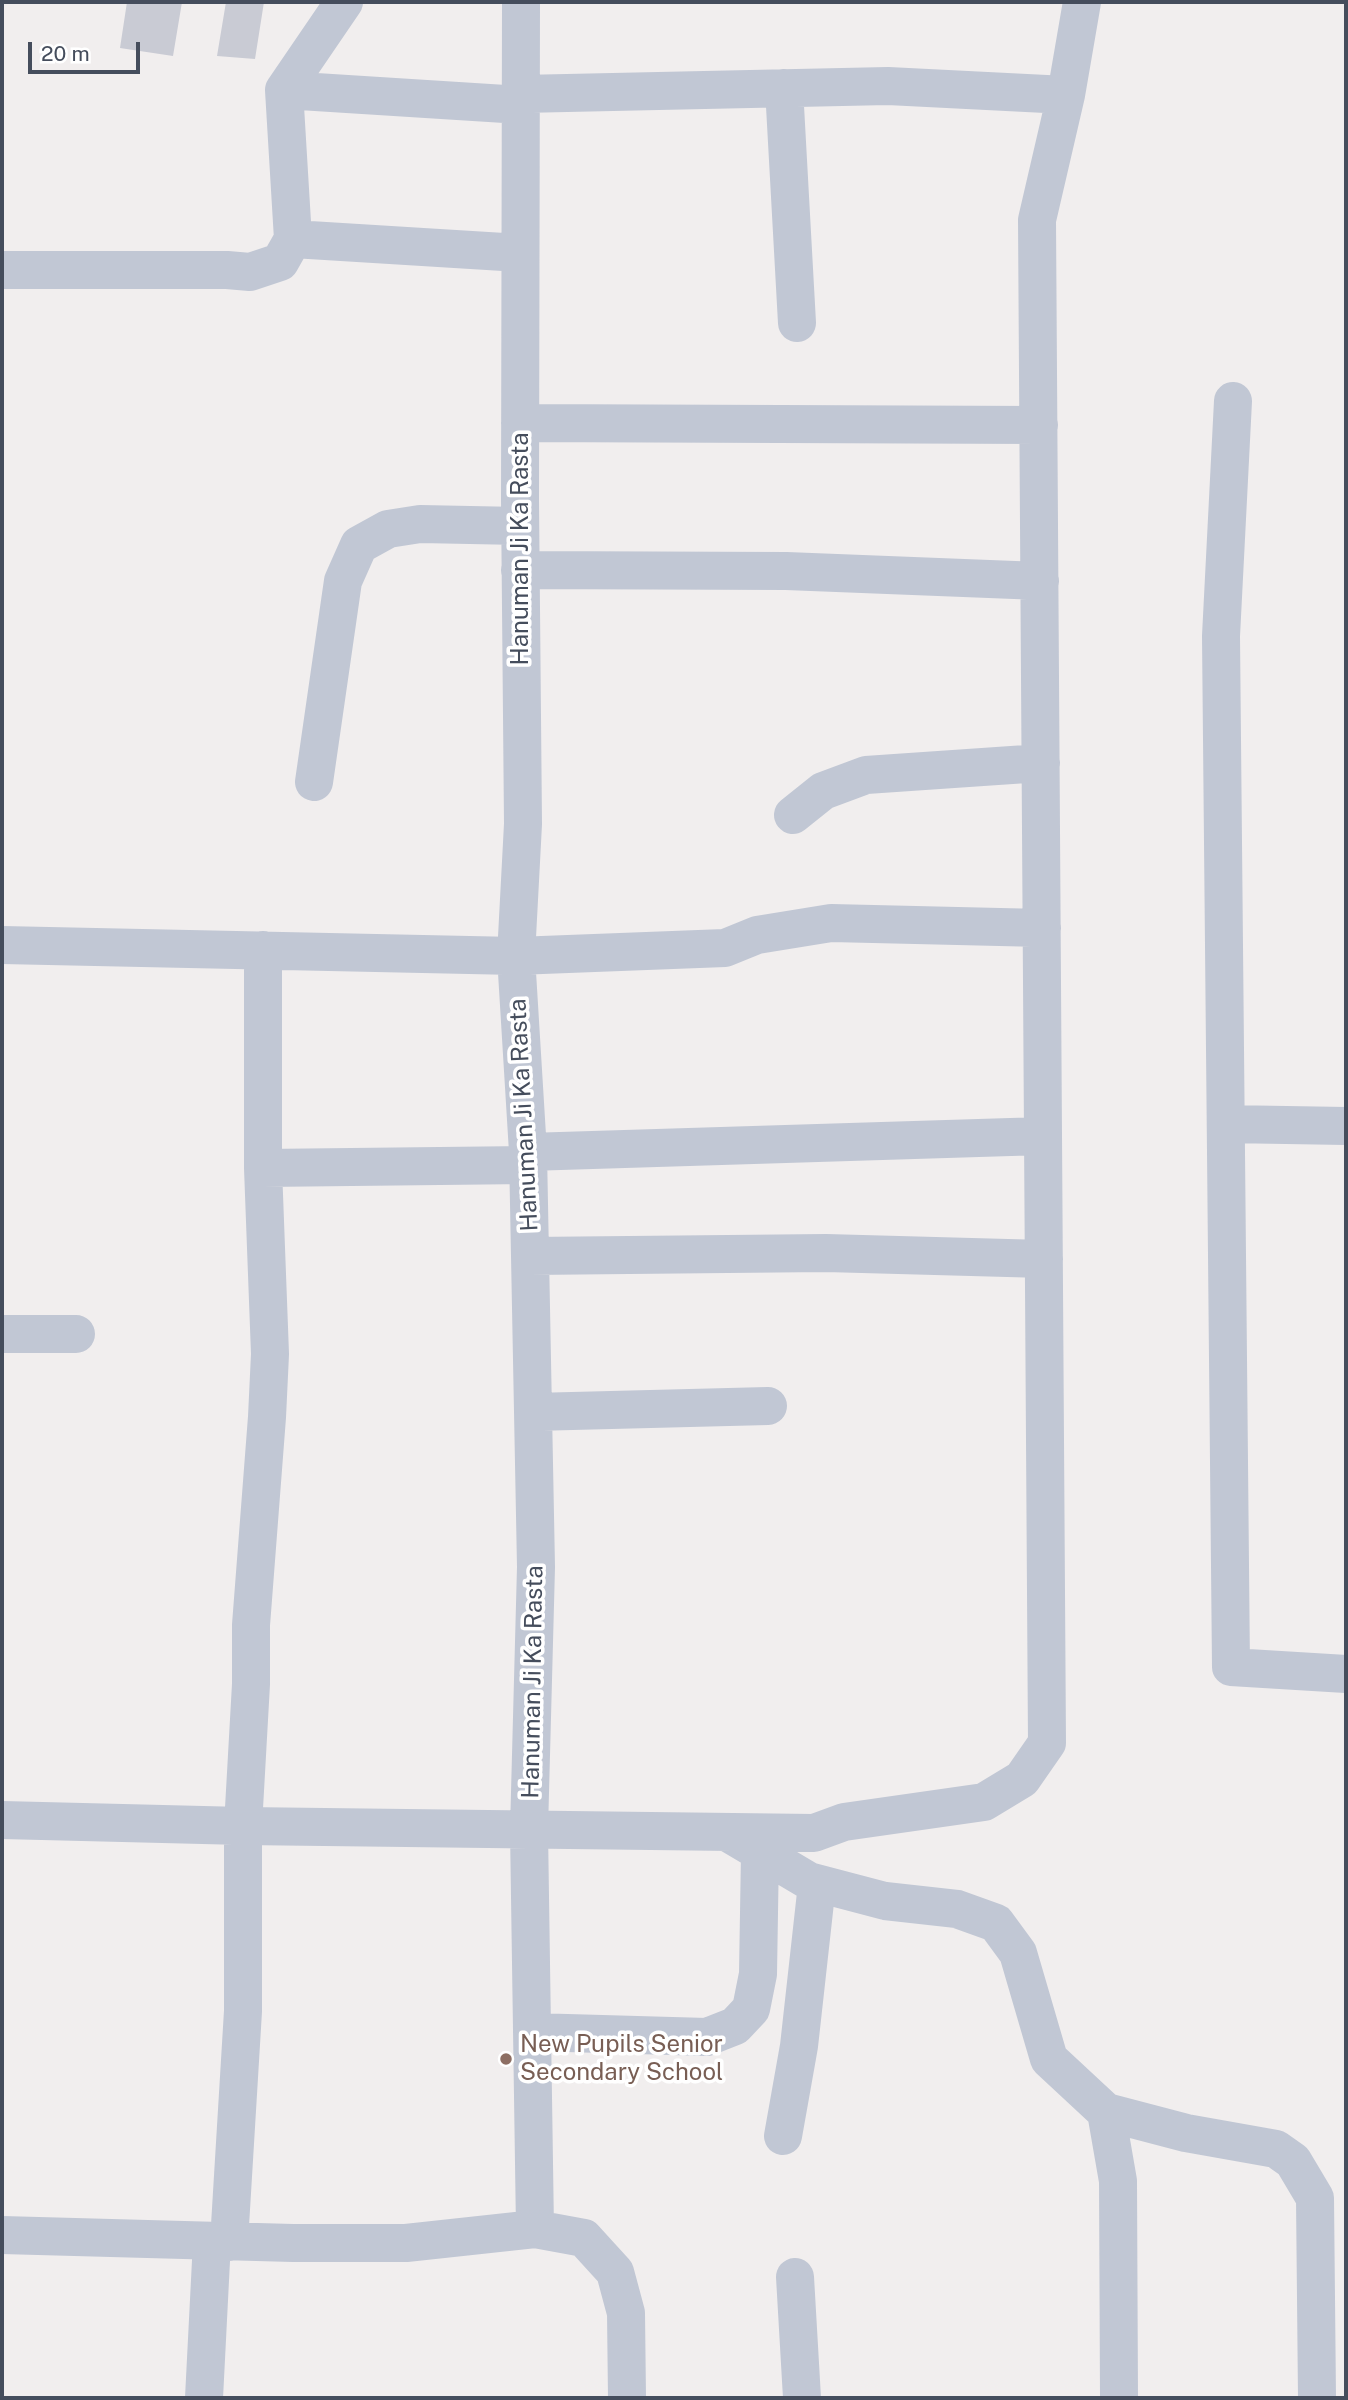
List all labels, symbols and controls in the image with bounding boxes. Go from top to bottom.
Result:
scale bar [32,28,144,72]
text: 20 m [41,41,90,66]
street label: Hanuman Ji Ka Rasta [507,432,535,666]
street label: Hanuman Ji Ka Rasta [504,998,544,1232]
street label: Hanuman Ji Ka Rasta [517,1565,549,1799]
place label: New Pupils Senior Secondary School [520,2031,723,2087]
marker: New Pupils Senior Secondary School [498,2051,514,2067]

